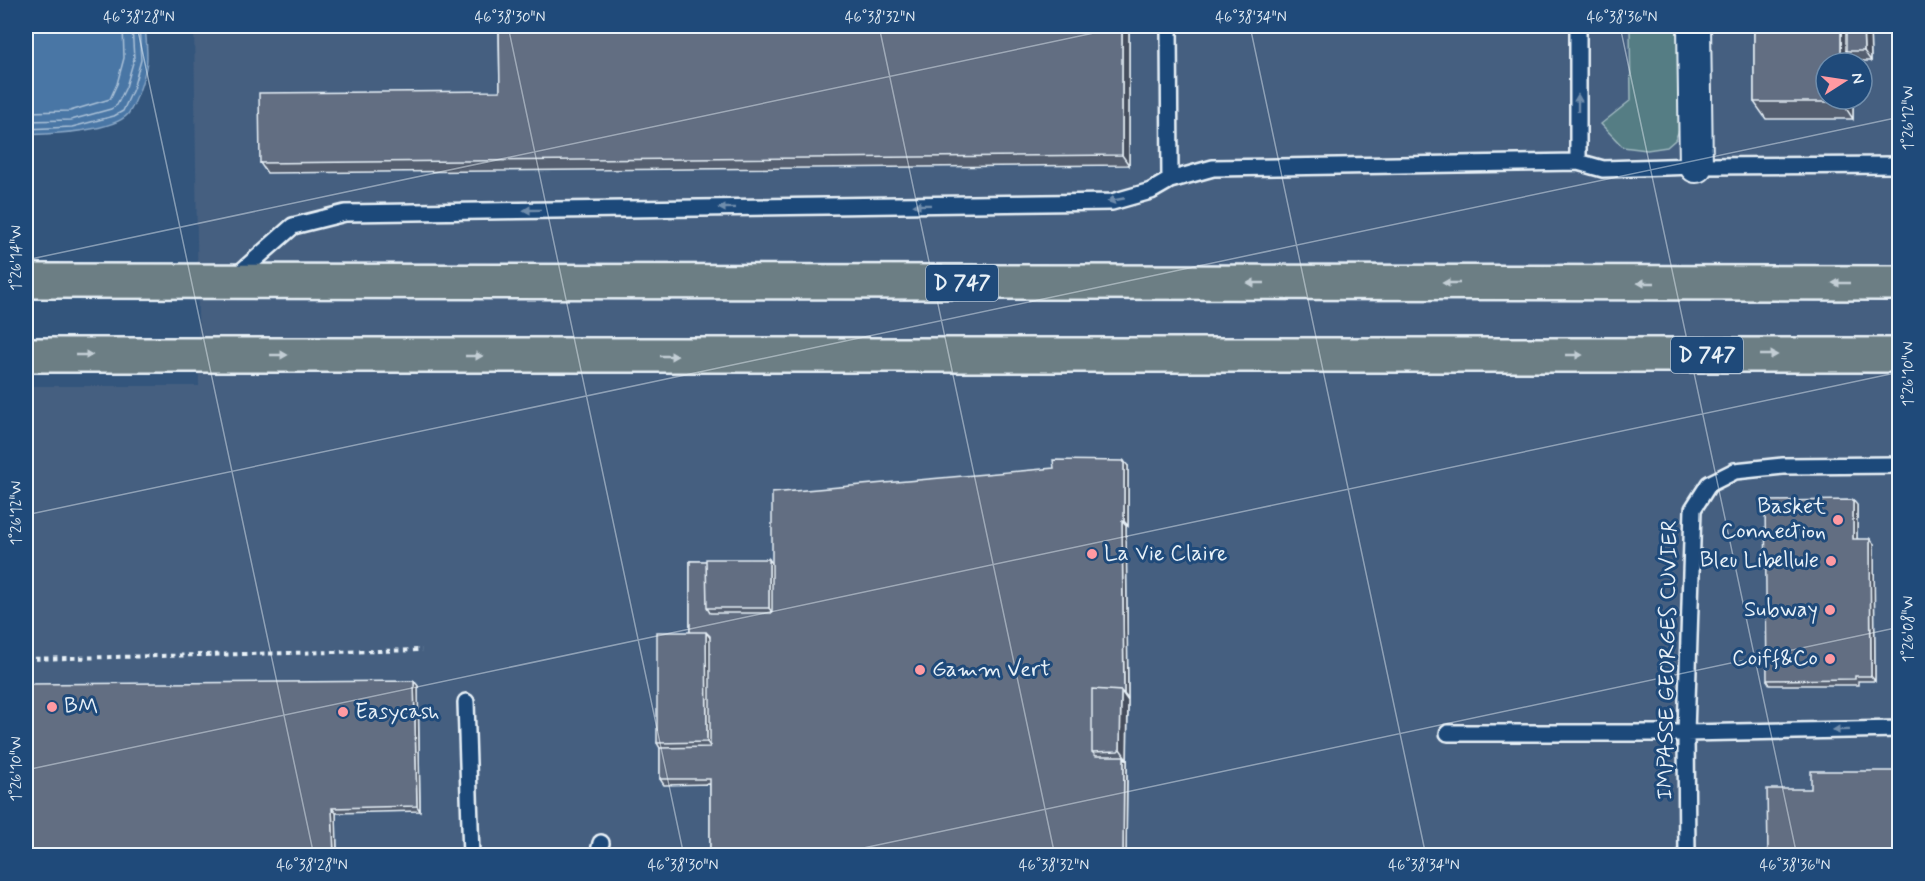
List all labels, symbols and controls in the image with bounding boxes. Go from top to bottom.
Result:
text: 46°38'28"N [103,8,175,28]
text: 46°38'30"N [474,8,546,28]
text: 46°38'32"N [845,8,915,28]
text: 46°38'34"N [1215,8,1287,28]
text: 46°38'36"N [1587,8,1657,28]
north arrow [1814,51,1874,111]
text: N [1846,71,1869,86]
text: 1°26'12"W [1899,86,1919,150]
one-way arrow [1573,94,1583,113]
one-way arrow [1107,196,1126,205]
one-way arrow [912,200,931,210]
one-way arrow [717,203,736,213]
one-way arrow [522,205,541,215]
text: 1°26'14"W [7,225,27,291]
road number: D 747 [926,265,998,301]
one-way arrow [1247,278,1266,288]
one-way arrow [1442,278,1461,288]
one-way arrow [1637,278,1656,288]
one-way arrow [1832,278,1851,288]
road number: D 747 [1671,337,1743,373]
text: 1°26'10"W [1899,342,1919,406]
one-way arrow [74,350,93,360]
one-way arrow [269,350,288,360]
one-way arrow [1564,350,1583,360]
one-way arrow [1759,350,1778,360]
one-way arrow [464,351,483,361]
one-way arrow [659,351,678,361]
text: 1°26'12"W [7,481,27,545]
place label: Basket Connection [1721,493,1826,546]
marker: Basket Connection [1831,513,1845,527]
street label: IMPASSE GEORGES CUVIER [1652,520,1684,800]
place label: La Vie Claire [1104,540,1227,568]
marker: La Vie Claire [1085,547,1099,561]
place label: Bleu Libellule [1700,547,1819,575]
marker: Bleu Libellule [1824,554,1838,568]
place label: Subway [1744,596,1818,624]
text: 1°26'08"W [1899,596,1919,662]
marker: Subway [1823,603,1837,617]
place label: Coiff&Co [1732,645,1818,673]
marker: Coiff&Co [1823,652,1837,666]
place label: Gamm Vert [932,656,1051,684]
marker: Gamm Vert [913,663,927,677]
place label: BM [64,693,98,721]
place label: Easycash [355,698,440,726]
marker: BM [45,700,59,714]
marker: Easycash [336,705,350,719]
one-way arrow [1832,725,1851,735]
text: 1°26'10"W [7,737,27,801]
text: 46°38'28"N [276,856,348,876]
text: 46°38'30"N [647,856,719,876]
text: 46°38'32"N [1019,856,1089,876]
text: 46°38'34"N [1388,856,1460,876]
text: 46°38'36"N [1760,856,1830,876]

